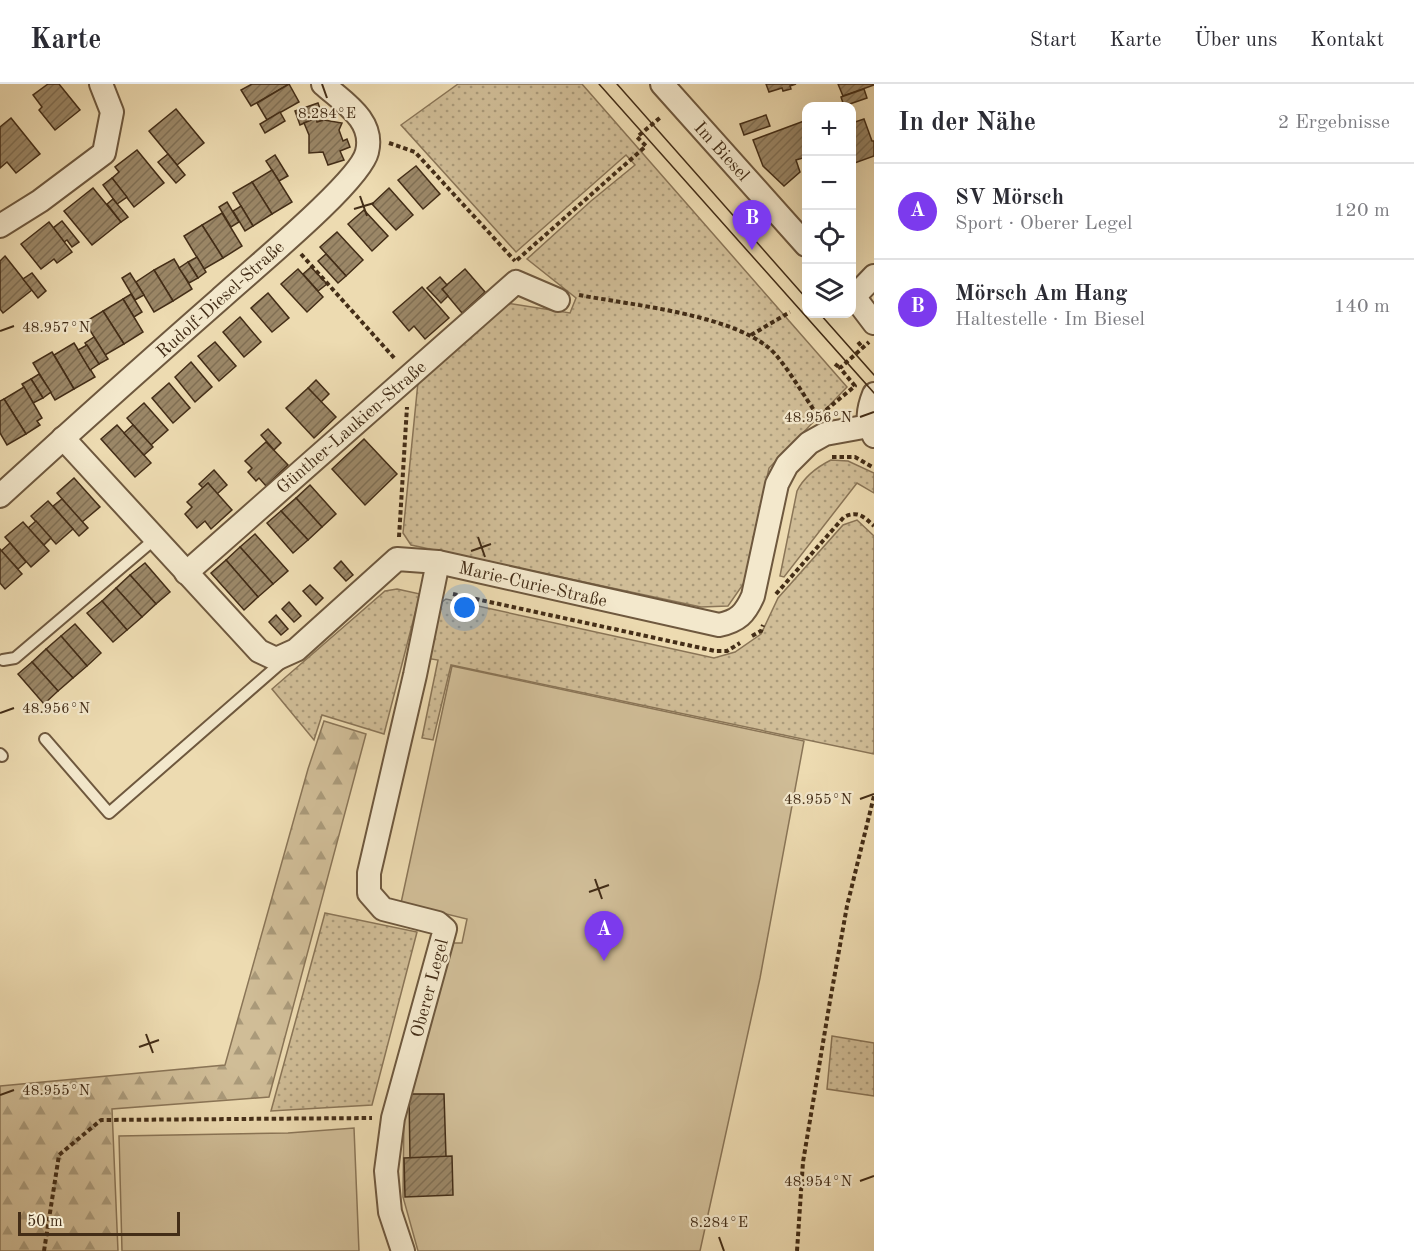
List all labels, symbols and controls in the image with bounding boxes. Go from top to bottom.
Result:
text: Karte [30,27,101,55]
text: Start [1030,30,1077,51]
text: Karte [1110,30,1161,51]
text: Über uns [1194,30,1277,51]
text: Kontakt [1310,30,1384,51]
map controls [802,102,856,318]
button: + [802,102,856,156]
text: 8.284°E [298,107,356,122]
text: In der Nähe [898,110,1036,136]
text: 2 Ergebnisse [1278,113,1390,133]
street label: Im Biesel [690,119,752,185]
button: − [802,156,856,210]
text: SV Mörsch [955,187,1064,209]
pin: B [732,200,771,250]
text: A [910,201,925,221]
text: 120 m [1334,201,1390,221]
button: locate [802,210,856,264]
text: Sport · Oberer Legel [955,214,1132,234]
street label: Rudolf-Diesel-Straße [154,238,288,361]
button: layers [802,264,856,318]
text: Mörsch Am Hang [955,283,1128,305]
text: B [910,297,925,317]
text: 140 m [1334,297,1390,317]
text: Haltestelle · Im Biesel [955,310,1145,330]
text: 48.957°N [22,321,90,336]
street label: Günther-Laukien-Straße [273,358,430,497]
text: 48.956°N [784,411,852,426]
street label: Marie-Curie-Straße [457,559,609,611]
your location [450,593,479,622]
text: 48.956°N [22,702,90,717]
text: 48.955°N [784,793,852,808]
pin: A [584,912,624,961]
street label: Oberer Legel [408,937,452,1040]
text: 48.955°N [22,1084,90,1099]
text: 48.954°N [784,1175,852,1190]
scale bar [18,1209,180,1236]
text: 50 m [27,1214,63,1230]
text: 8.284°E [690,1216,748,1231]

